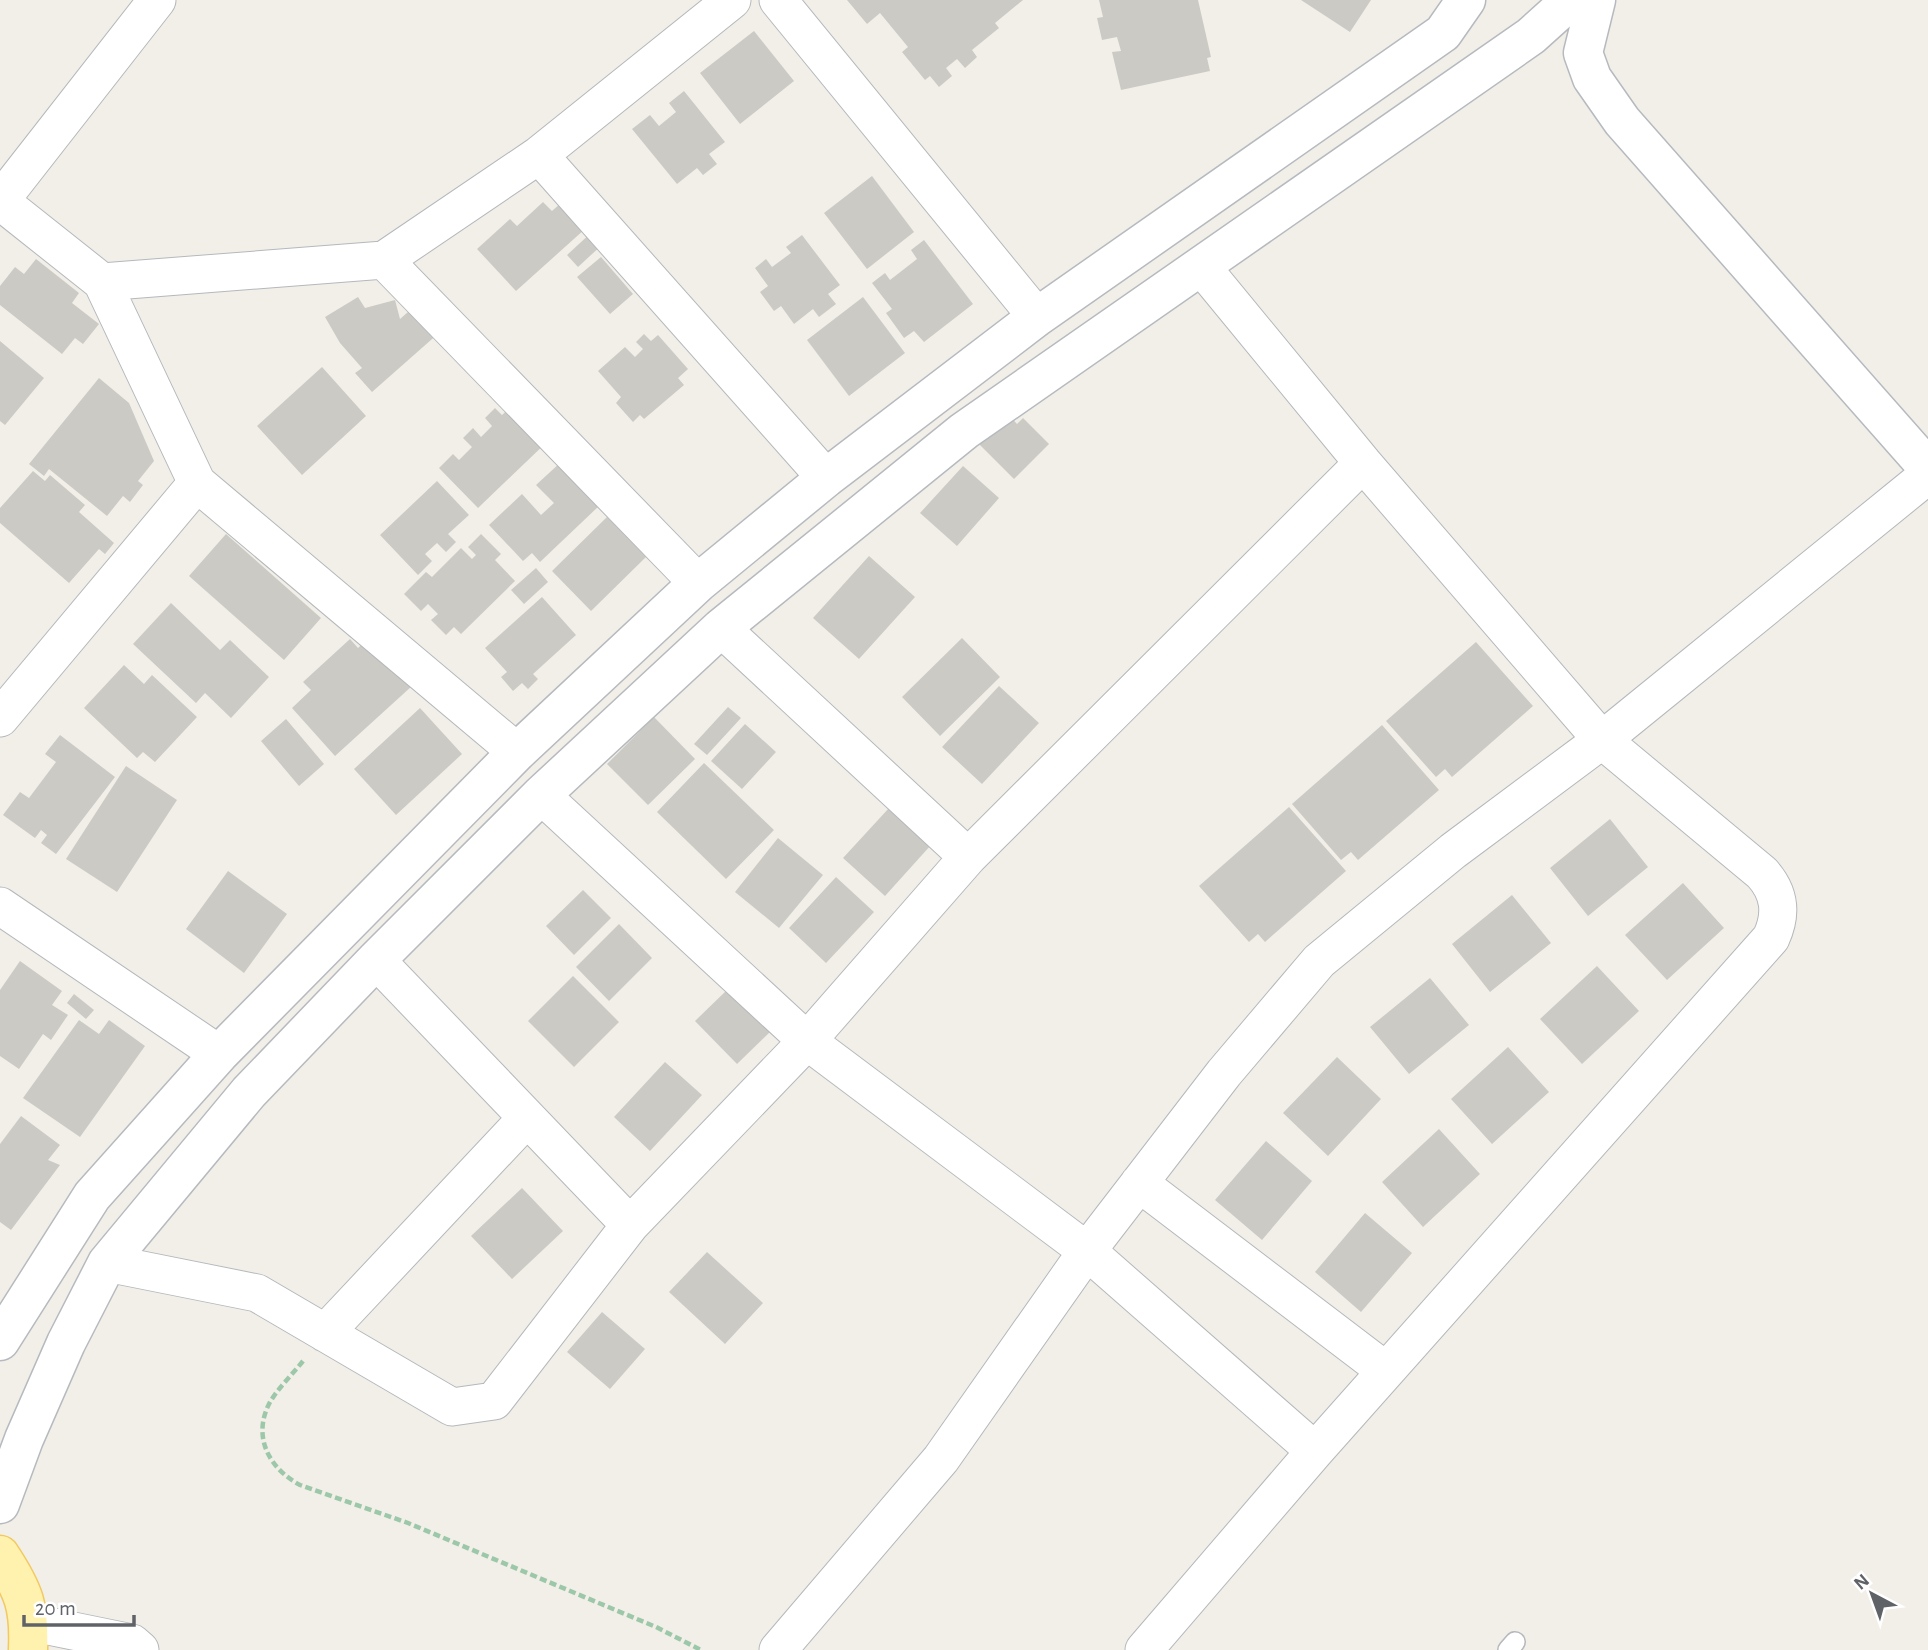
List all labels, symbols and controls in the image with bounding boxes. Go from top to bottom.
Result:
north arrow [1837,1559,1907,1629]
text: N [1851,1571,1873,1594]
scale bar [24,1584,135,1628]
text: 20 m [35,1598,76,1619]

